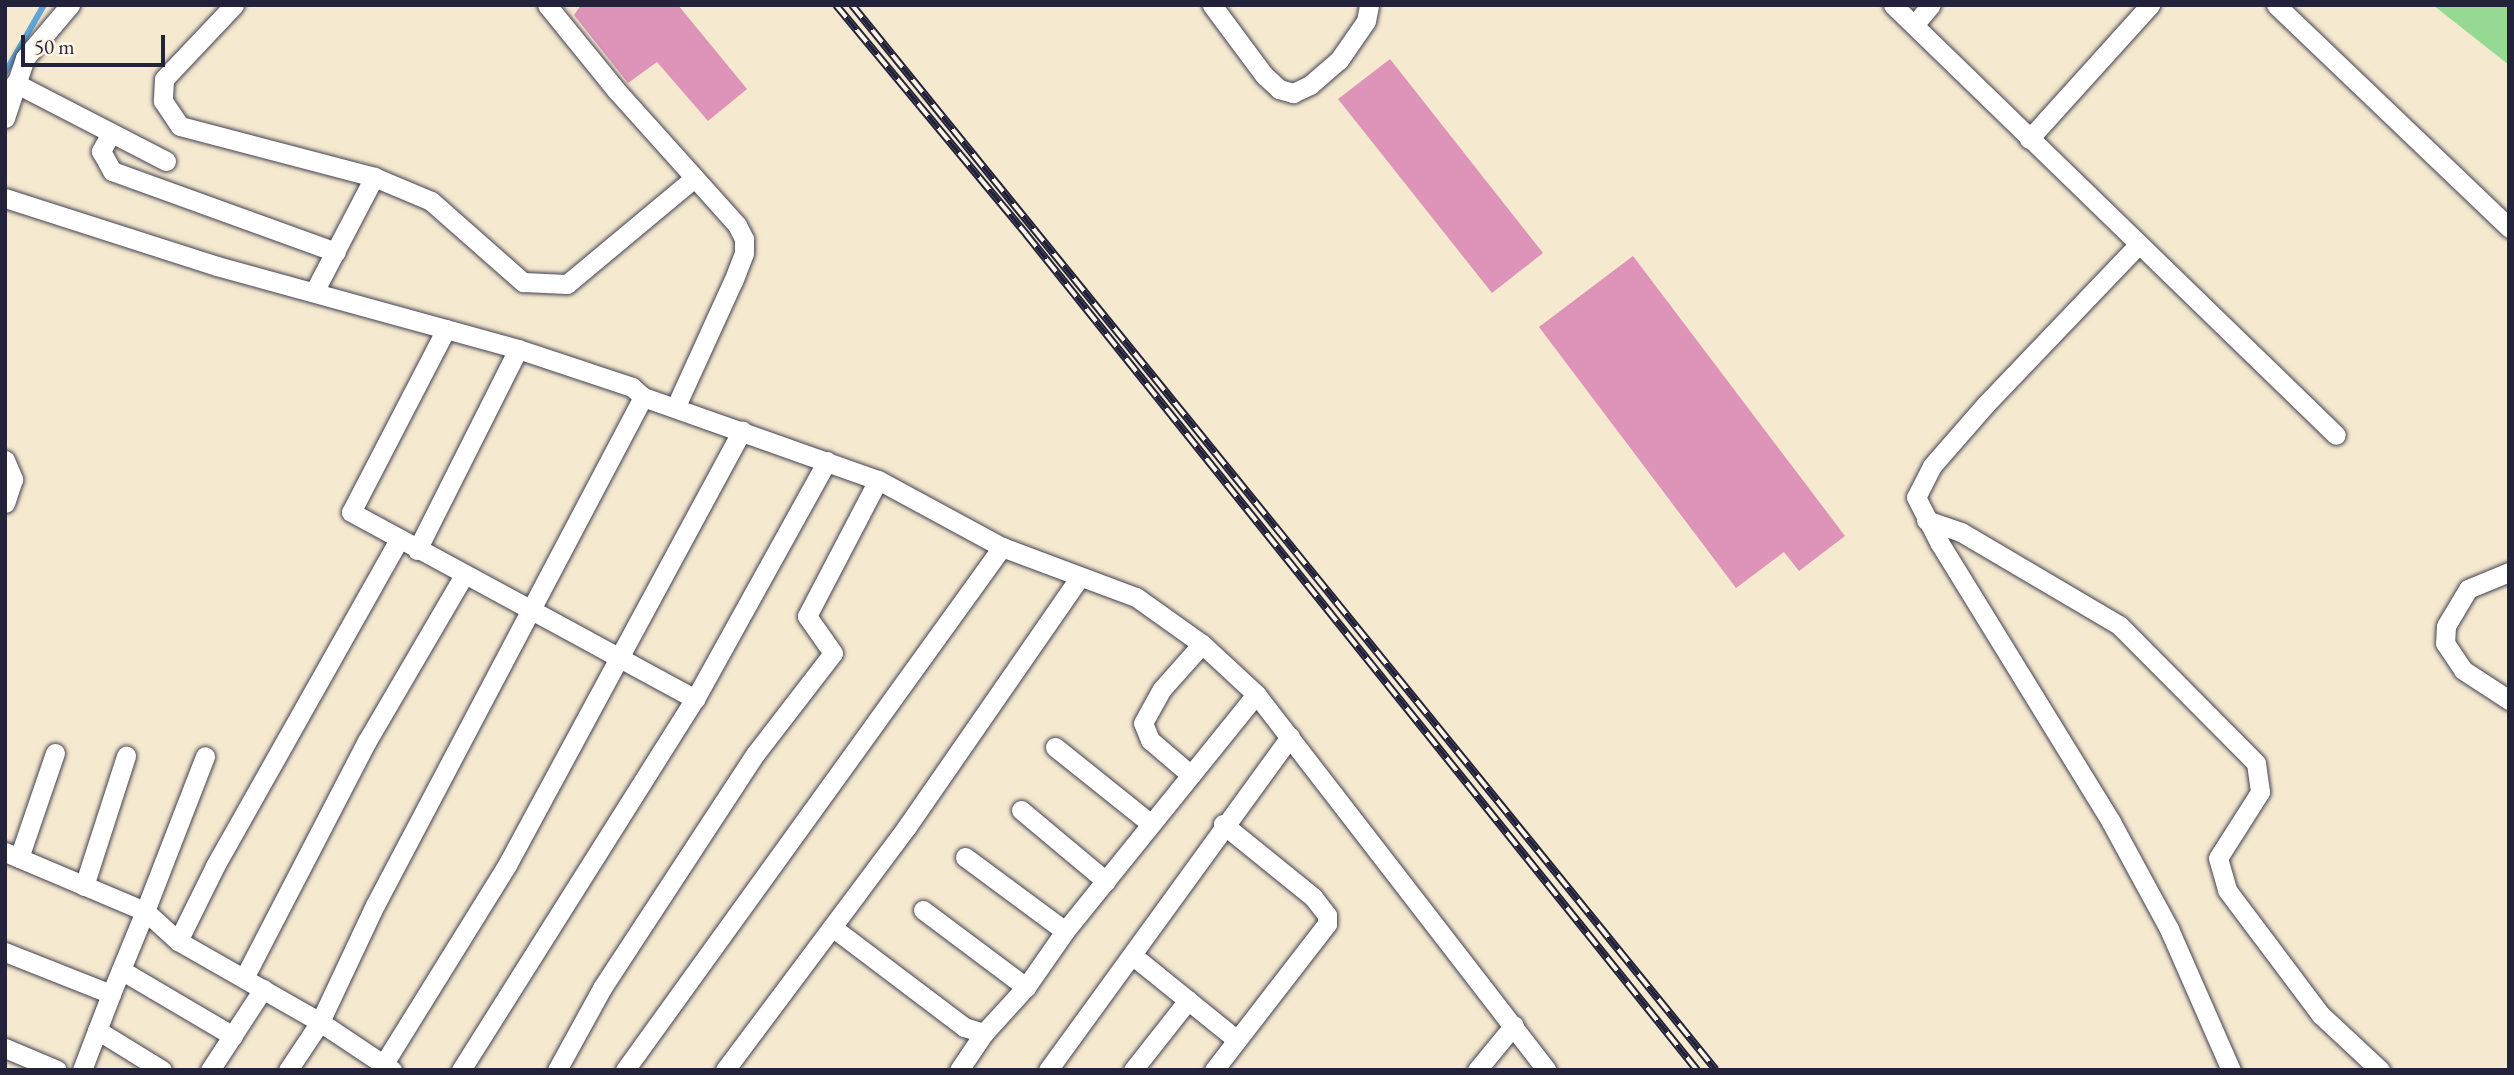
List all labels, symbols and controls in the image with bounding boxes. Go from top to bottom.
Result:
scale bar [24,21,168,65]
text: 50 m [34,33,75,60]

